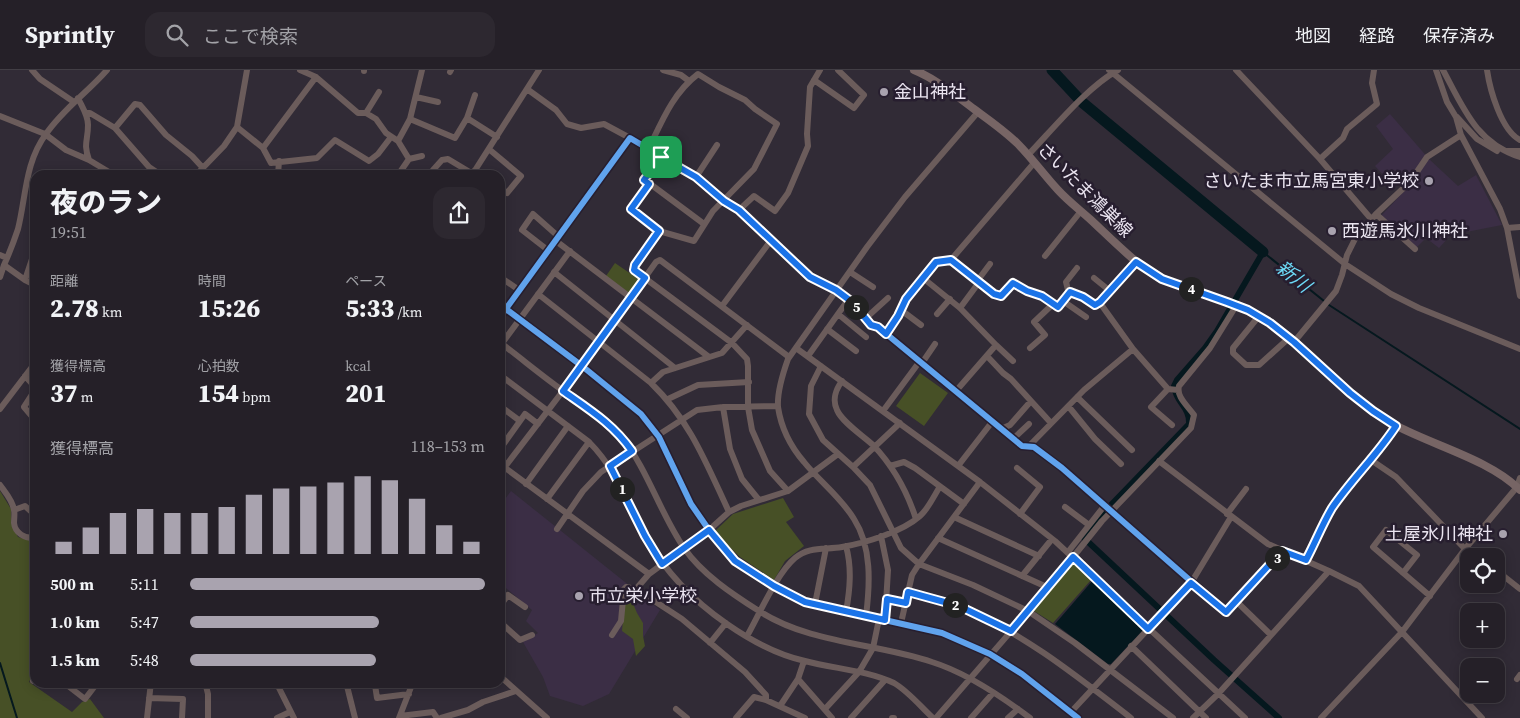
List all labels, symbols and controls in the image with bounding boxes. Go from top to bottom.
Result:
search box [145,12,495,57]
text: Sprintly [25,18,115,51]
icon: search [163,21,191,49]
text: ここで検索 [203,23,298,49]
text: 地図 [1295,23,1331,48]
text: 経路 [1359,23,1395,48]
text: 保存済み [1423,23,1495,48]
place label: 金山神社 [894,79,966,104]
marker: 金山神社 [878,86,890,98]
pin [640,136,682,178]
street label: さいたま鴻巣線 [1032,136,1139,243]
icon: arrive [647,143,675,171]
place label: さいたま市立馬宮東小学校 [1204,168,1419,193]
marker: さいたま市立馬宮東小学校 [1423,175,1435,187]
text: 夜のラン [50,183,162,221]
button: share [433,187,485,239]
place label: 西遊馬氷川神社 [1342,218,1468,243]
text: 19:51 [50,221,87,243]
marker: 西遊馬氷川神社 [1326,225,1338,237]
water label: 新川 [1271,254,1318,299]
text: 距離 [50,271,78,291]
text: 時間 [198,271,226,291]
text: ペース [345,271,387,291]
pin: 4 [1178,276,1204,302]
text: 4 [1188,279,1195,299]
text: 2.78 [50,291,99,325]
text: 15:26 [198,291,260,325]
text: 5:33 [345,291,394,325]
pin: 5 [844,294,868,320]
text: 5 [853,297,860,317]
text: km [99,302,122,322]
text: /km [394,302,422,322]
text: 獲得標高 [50,356,106,376]
text: 心拍数 [198,356,240,376]
text: kcal [345,356,371,376]
text: 37 [50,376,78,410]
text: 154 [198,376,239,410]
text: 201 [345,376,387,410]
text: m [78,387,93,407]
text: bpm [239,387,271,407]
text: 118–153 m [411,435,485,457]
text: 獲得標高 [50,437,114,459]
pin: 1 [610,476,634,502]
text: 1 [619,479,626,499]
place label: 土屋氷川神社 [1385,521,1493,546]
marker: 土屋氷川神社 [1497,528,1509,540]
pin: 3 [1264,546,1290,570]
text: 3 [1274,548,1281,568]
map controls [1460,548,1505,703]
button: locate [1460,548,1505,593]
text: 500 m [50,573,94,595]
text: 5:11 [130,573,159,595]
place label: 市立栄小学校 [589,583,697,608]
marker: 市立栄小学校 [573,590,585,602]
pin: 2 [942,592,968,618]
text: 2 [952,595,959,615]
button: + [1460,603,1505,648]
text: 1.0 km [50,611,100,633]
text: 5:47 [130,611,159,633]
text: 1.5 km [50,649,100,671]
text: 5:48 [130,649,159,671]
button: − [1460,658,1505,703]

